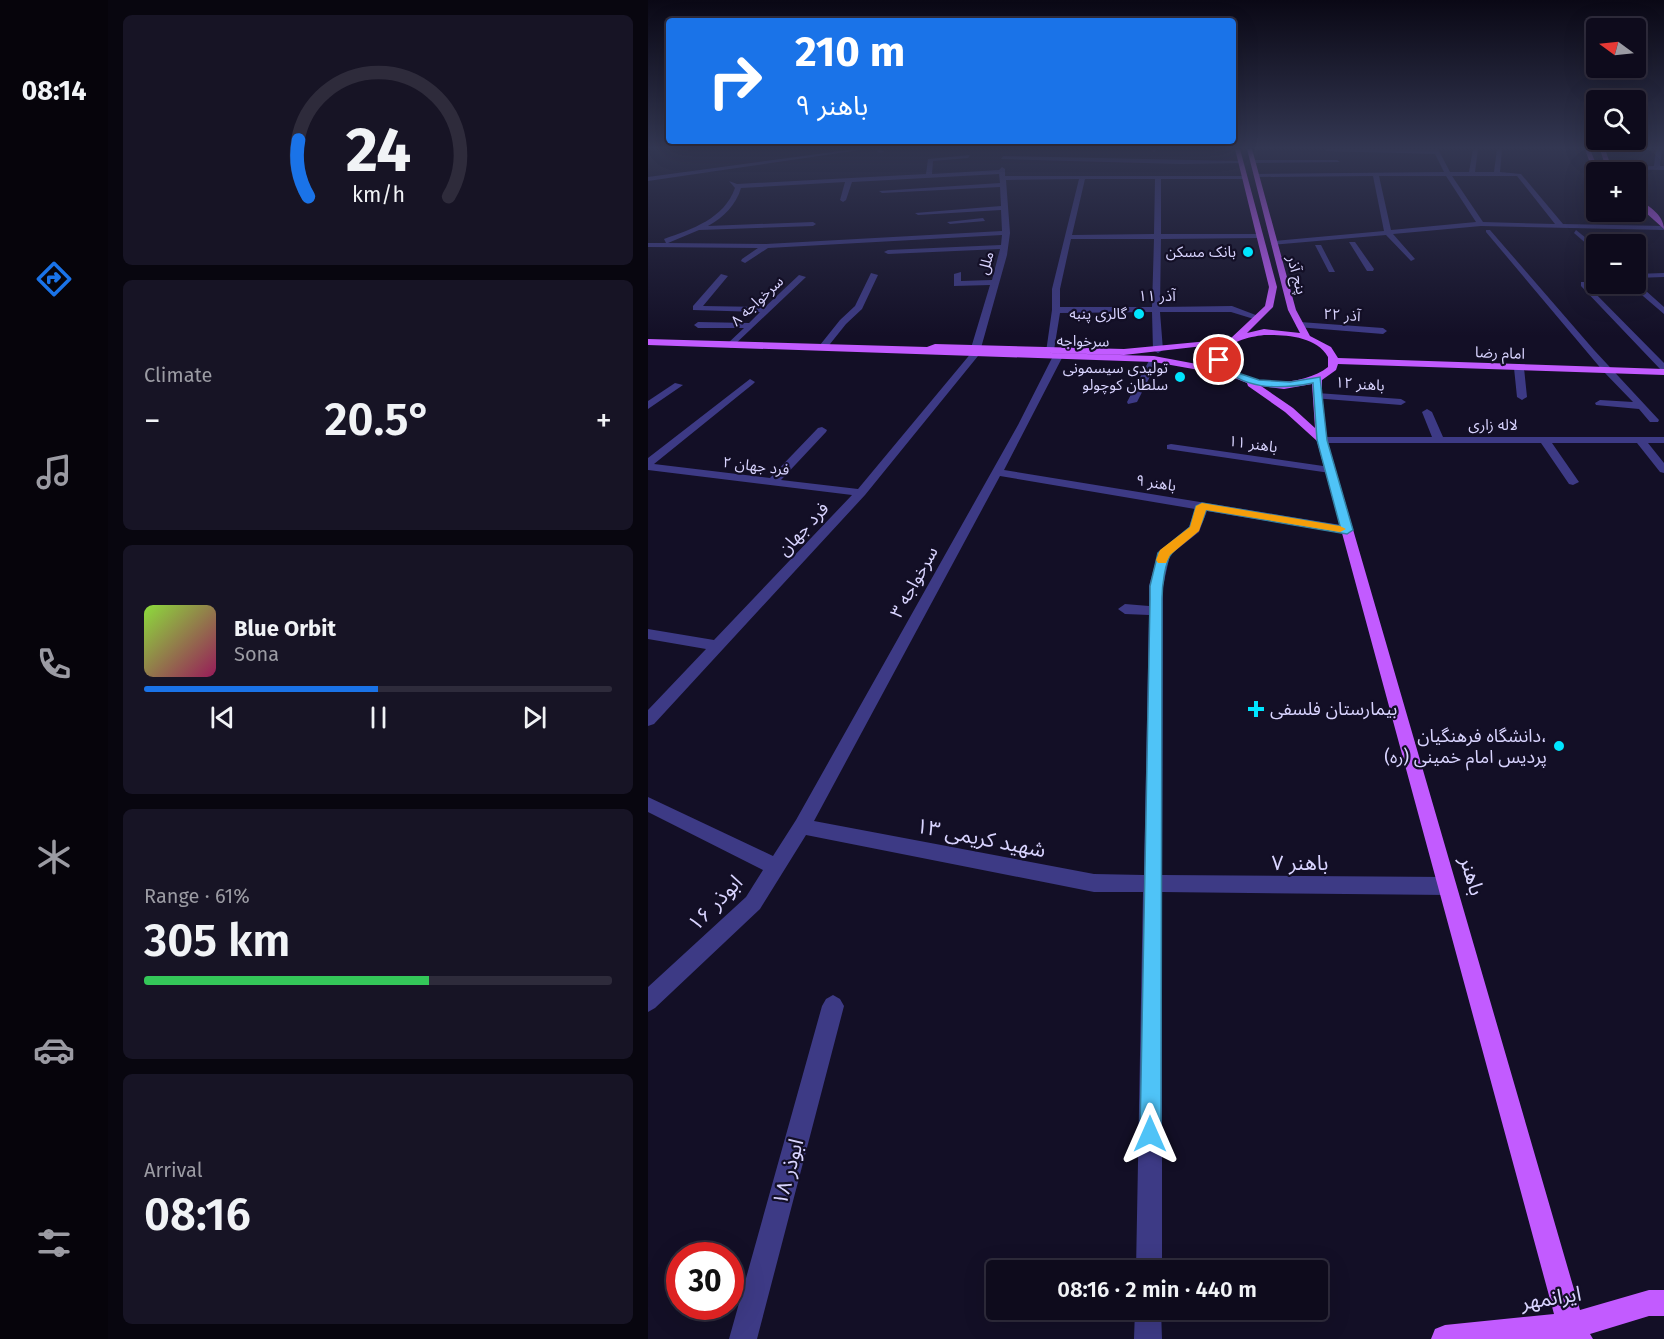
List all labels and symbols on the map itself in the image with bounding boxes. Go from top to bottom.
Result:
north arrow [1586,18,1646,78]
place label: بانک مسکن [1166,243,1236,261]
marker: بانک مسکن [1241,245,1255,259]
street label: ملل [974,249,998,277]
street label: پنج آذر [1280,253,1311,297]
street label: ۸ سرخواجه [727,272,787,330]
street label: آذر ۱۱ [1138,287,1176,305]
place label: گالری پنبه [1069,305,1128,324]
street label: ۲۲ آذر [1323,305,1362,325]
marker: گالری پنبه [1132,307,1146,321]
street label: سرخواجه [1056,332,1110,350]
pin [1193,334,1244,385]
street label: امام رضا [1475,343,1525,365]
place label: تولیدی سیسمونی سلطان کوچولو [1063,359,1168,395]
marker: تولیدی سیسمونی سلطان کوچولو [1173,370,1187,384]
street label: ۱۲ باهنر [1335,373,1385,395]
street label: لاله زاری [1468,416,1518,434]
street label: باهنر ۱۱ [1227,432,1279,456]
street label: ۲ فرد جهان [722,453,791,479]
street label: ۹ باهنر [1135,471,1177,495]
street label: فرد جهان [773,498,833,560]
street label: سرخواجه ۳ [885,542,943,622]
place label: بیمارستان فلسفی [1270,698,1397,720]
marker: بیمارستان فلسفی [1247,700,1265,718]
place label: دانشگاه فرهنگیان، پردیس امام خمینی (ره) [1384,725,1547,771]
marker: دانشگاه فرهنگیان، پردیس امام خمینی (ره) [1552,739,1566,753]
street label: ۱۳ شهید کریمی [914,813,1048,863]
street label: باهنر ۷ [1272,850,1328,876]
street label: باهنر [1454,853,1490,898]
street label: ۱۶ ابوذر [682,870,748,936]
position arrow [1118,1102,1182,1166]
street label: ابوذر ۱۸ [767,1136,809,1208]
speed limit sign: 30 [666,1242,744,1320]
street label: ایرانمهر [1518,1280,1583,1316]

